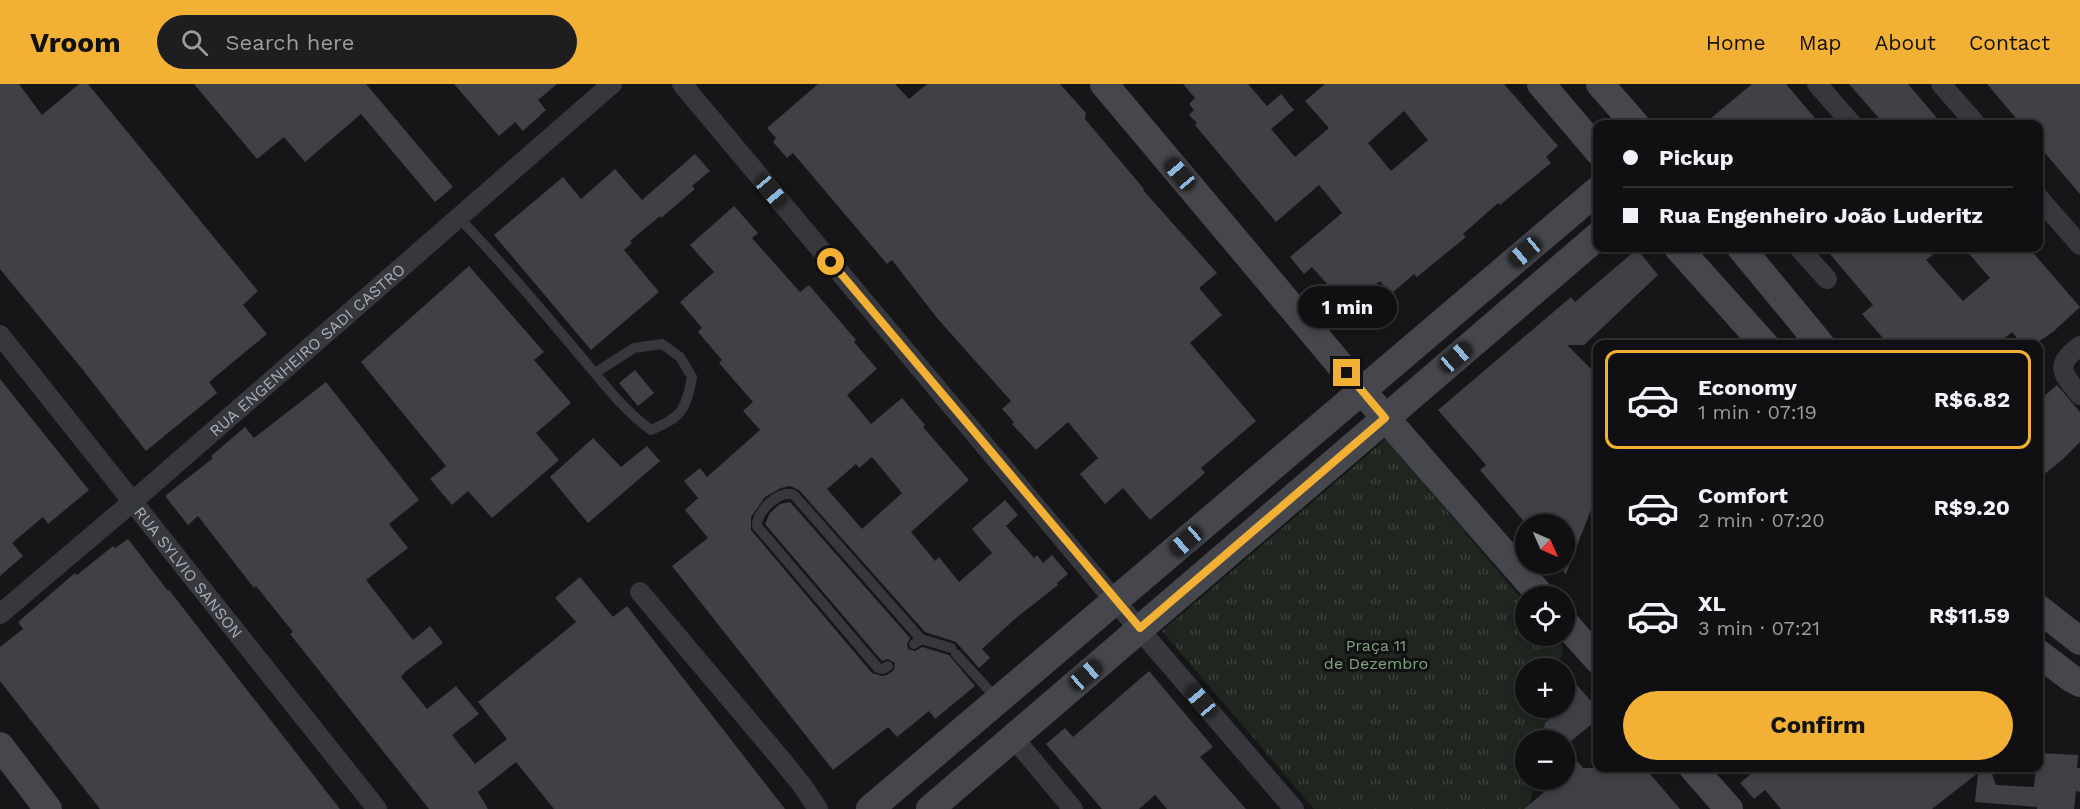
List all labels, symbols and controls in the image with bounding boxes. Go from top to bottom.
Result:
search box [157,15,577,69]
text: Vroom [30,26,121,59]
icon: search [178,26,211,59]
text: Search here [226,30,354,55]
text: Home [1706,30,1766,55]
text: Map [1799,30,1842,55]
text: About [1875,30,1936,55]
text: Contact [1969,30,2050,55]
text: Pickup [1659,145,1734,170]
car [1162,154,1198,194]
car [753,171,789,211]
text: Rua Engenheiro João Luderitz [1659,203,1983,228]
car [1505,234,1545,270]
route start [817,248,844,275]
street label: RUA ENGENHEIRO SADI CASTRO [205,259,409,440]
callout: 1 min [1298,286,1396,328]
text: 1 min [1322,295,1373,319]
car [1437,338,1475,376]
route end [1333,359,1360,386]
icon: car [1626,373,1680,427]
text: Economy [1698,375,1797,400]
text: R$6.82 [1934,387,2010,412]
text: 1 min · 07:19 [1698,400,1817,424]
icon: car [1626,481,1680,535]
text: Comfort [1698,483,1788,508]
text: R$9.20 [1934,495,2010,520]
street label: RUA SYLVIO SANSON [131,503,247,642]
text: 2 min · 07:20 [1698,508,1825,532]
north arrow [1515,514,1575,574]
map controls [1515,514,1575,790]
car [1167,522,1205,560]
button: locate [1515,586,1575,646]
icon: car [1626,589,1680,643]
text: XL [1698,591,1726,616]
text: R$11.59 [1929,603,2010,628]
text: 3 min · 07:21 [1698,616,1820,640]
park label: Praça 11 de Dezembro [1324,636,1428,673]
car [1067,656,1105,694]
button: + [1515,658,1575,718]
car [1183,681,1219,721]
button: Confirm [1623,691,2013,760]
button: − [1515,730,1575,790]

